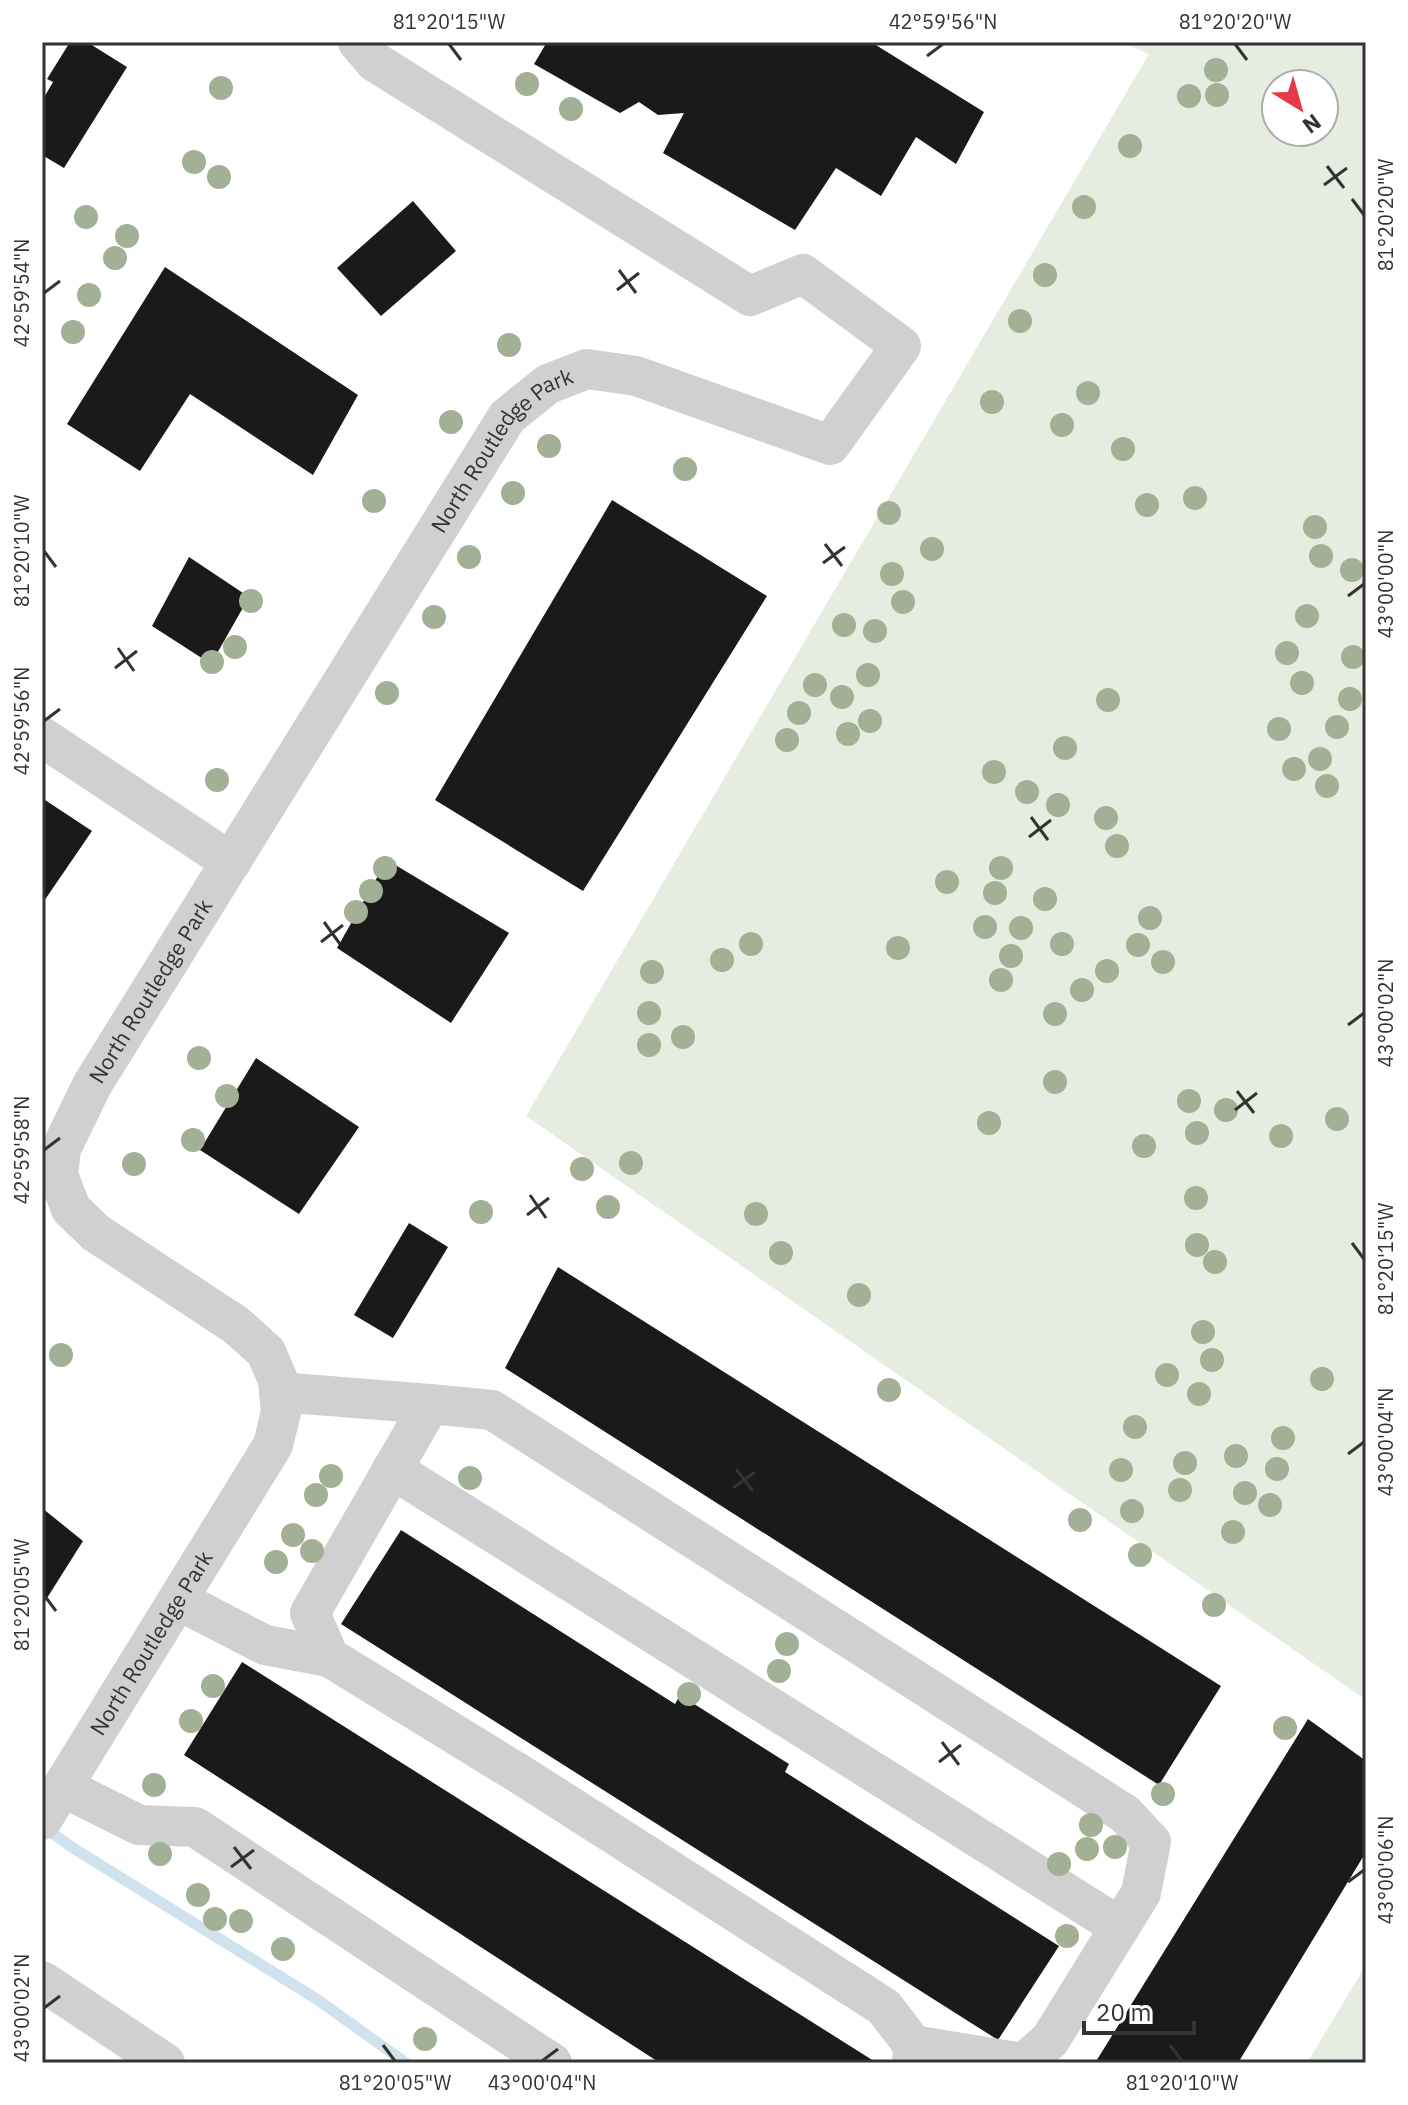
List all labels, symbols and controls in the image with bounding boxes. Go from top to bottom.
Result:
text: 81°20'15"W [393,8,506,35]
text: 42°59'56"N [889,8,997,35]
text: 81°20'20"W [1179,8,1292,35]
north arrow [1260,68,1340,148]
text: N [1297,108,1327,141]
text: 81°20'20"W [1372,158,1399,271]
text: 42°59'54"N [8,239,35,347]
street label: North Routledge Park [424,361,577,538]
text: 81°20'10"W [8,494,35,607]
text: 43°00'00"N [1372,530,1399,638]
text: 42°59'56"N [8,667,35,775]
street label: North Routledge Park [82,893,218,1088]
text: 43°00'02"N [1372,959,1399,1067]
text: 42°59'58"N [8,1096,35,1204]
text: 81°20'15"W [1372,1202,1399,1315]
text: 43°00'04"N [1372,1388,1399,1496]
text: 81°20'05"W [8,1538,35,1651]
street label: North Routledge Park [83,1544,219,1740]
text: 43°00'06"N [1372,1816,1399,1924]
text: 43°00'02"N [8,1954,35,2062]
scale bar [1084,1985,1194,2035]
text: 20 m [1096,1996,1151,2028]
text: 81°20'05"W [339,2069,452,2096]
text: 43°00'04"N [488,2069,596,2096]
text: 81°20'10"W [1126,2069,1239,2096]

